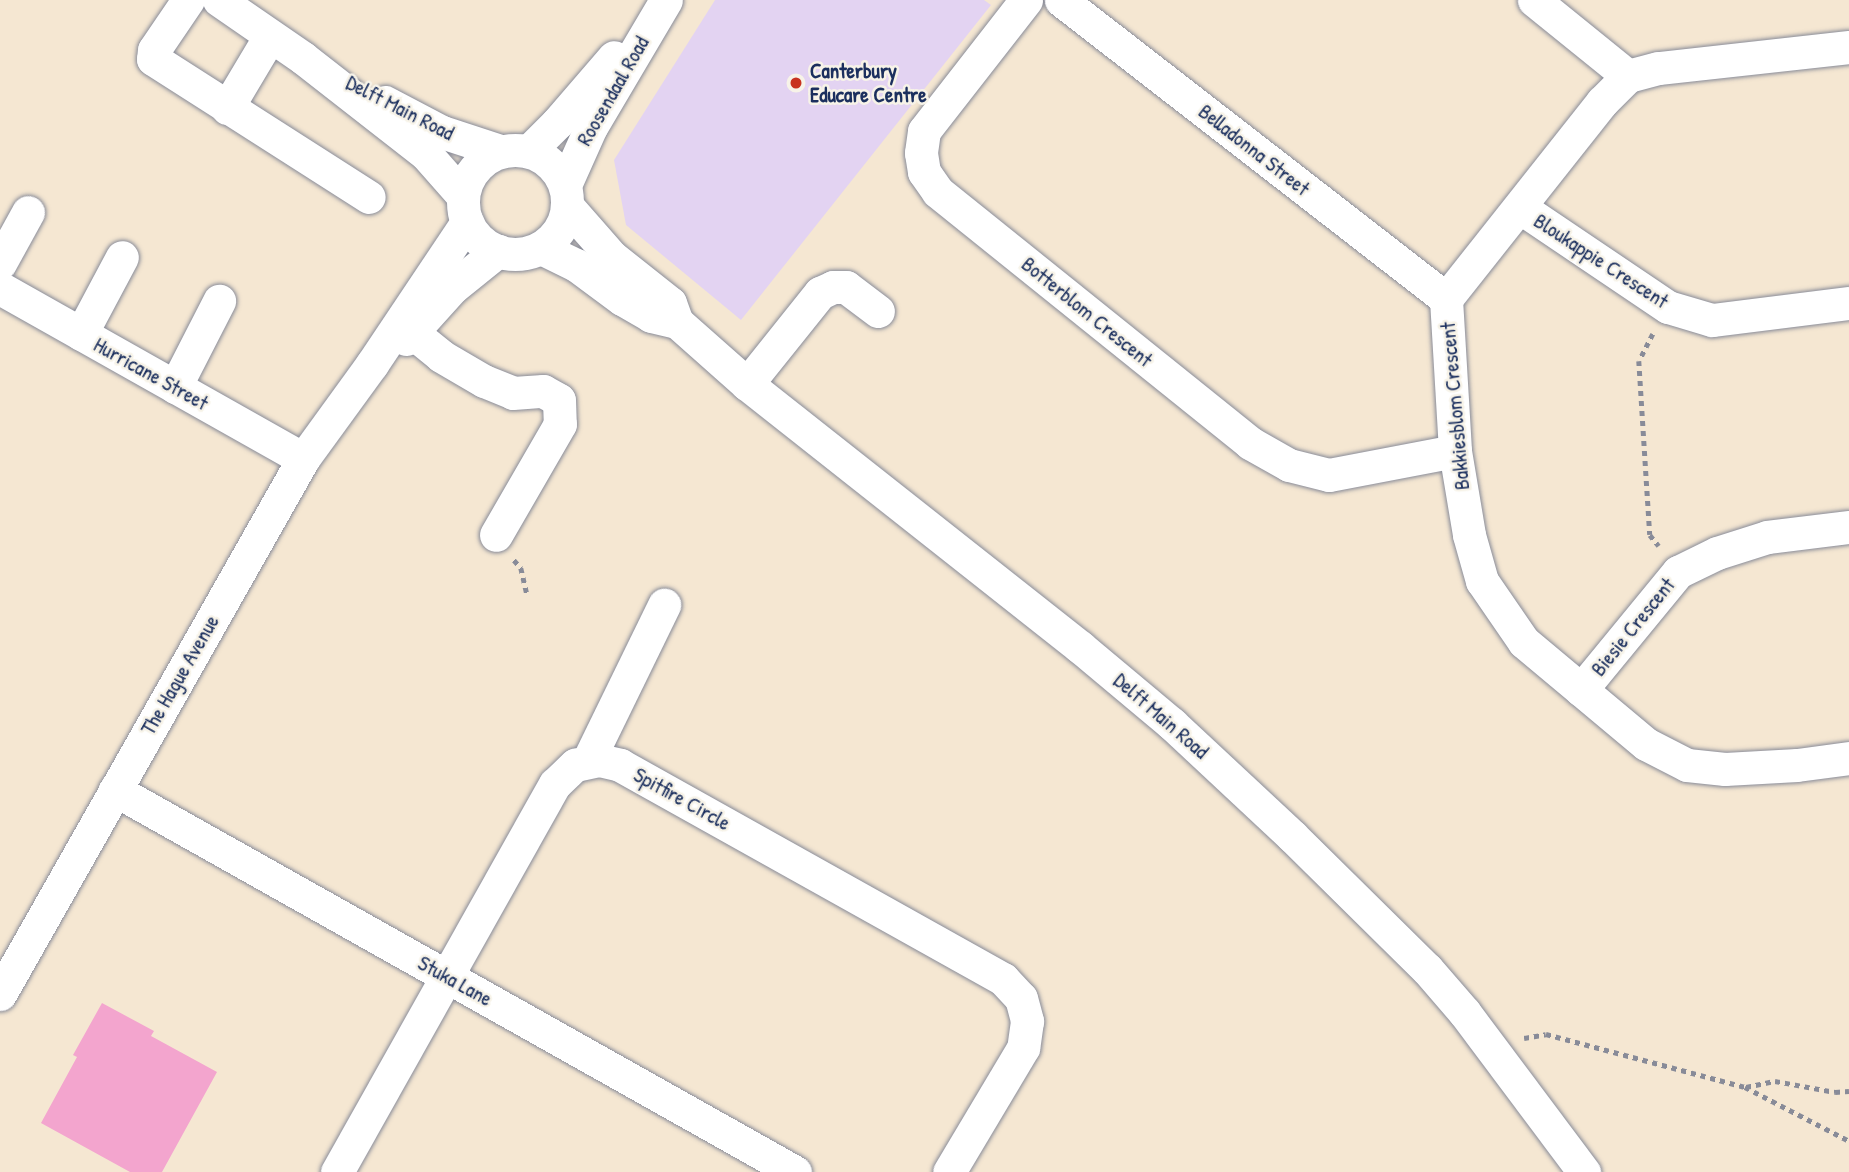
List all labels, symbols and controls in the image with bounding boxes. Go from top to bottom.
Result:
street label: Roosendaal Road [572,32,654,150]
place label: Canterbury Educare Centre [810,58,927,108]
street label: Delft Main Road [342,70,458,146]
marker: Canterbury Educare Centre [788,75,804,91]
street label: Belladonna Street [1193,99,1315,201]
street label: Bloukappie Crescent [1529,208,1673,314]
street label: Botterblom Crescent [1016,252,1158,372]
street label: Bakkiesblom Crescent [1435,321,1475,491]
street label: Hurricane Street [89,332,213,416]
street label: Biesie Crescent [1586,573,1680,681]
street label: The Hague Avenue [136,611,224,739]
street label: Delft Main Road [1108,668,1214,764]
street label: Spitfire Circle [629,762,735,836]
street label: Stuka Lane [413,950,497,1012]

